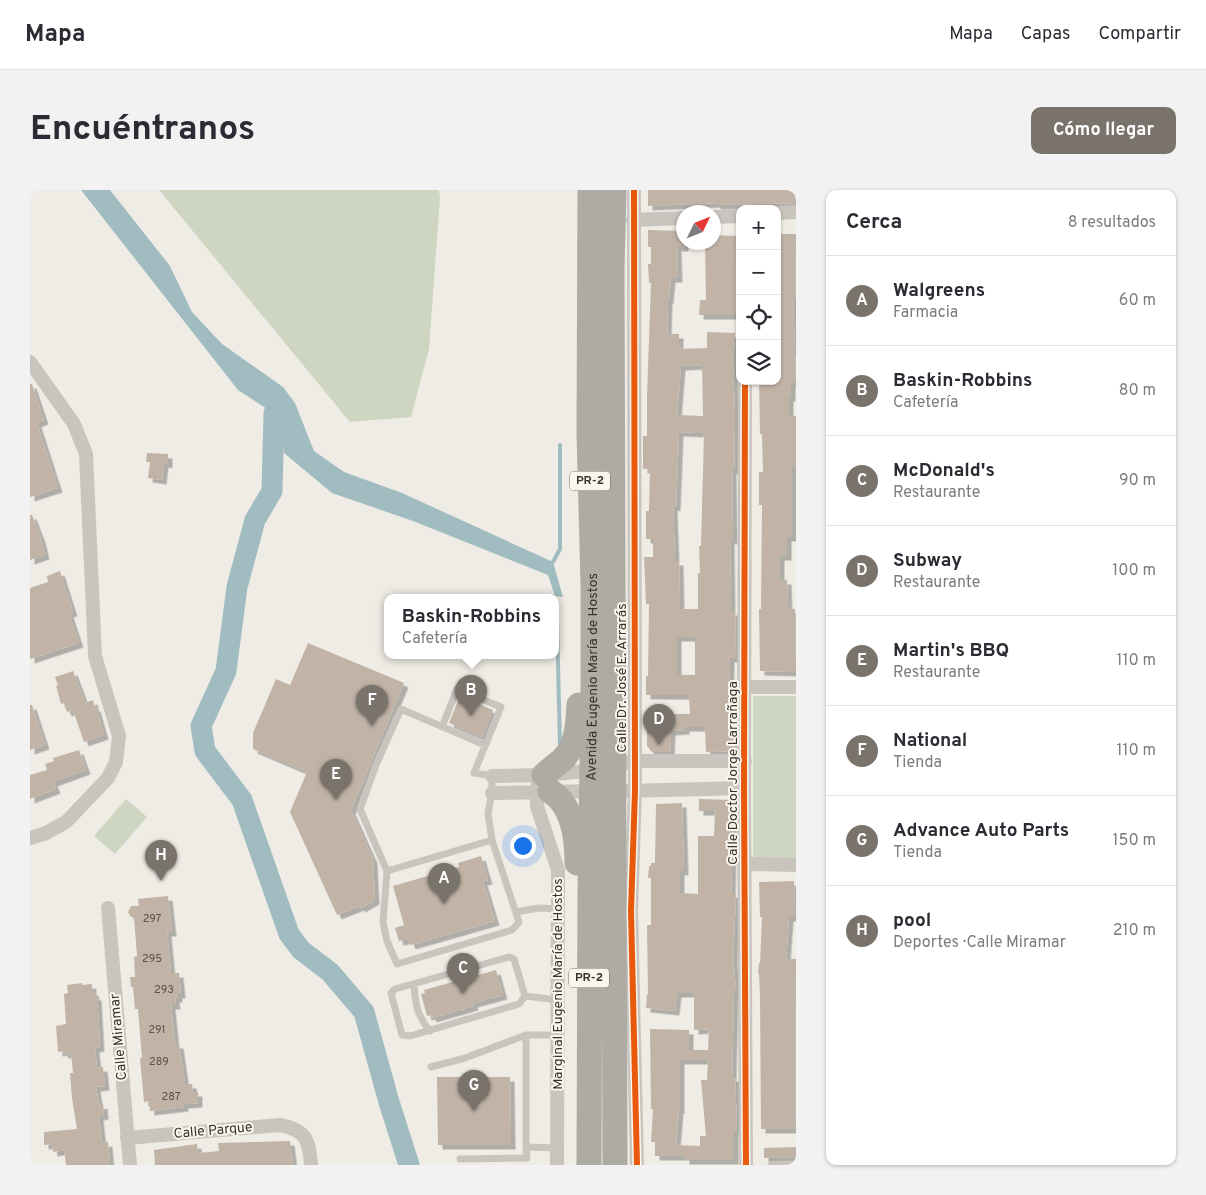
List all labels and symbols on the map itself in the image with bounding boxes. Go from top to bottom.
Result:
north arrow [676,205,721,250]
road number: PR-2 [570,472,610,490]
street label: Avenida Eugenio María de Hostos [583,573,602,781]
street label: Calle Dr. José E. Arrarás [614,603,631,753]
pin: B [455,675,487,716]
street label: Calle Doctor Jorge Larrañaga [725,681,742,865]
pin: F [356,685,388,726]
pin: D [643,704,675,745]
pin: E [320,759,352,800]
your location [510,833,536,859]
pin: H [145,840,177,881]
pin: A [428,863,460,904]
street label: Marginal Eugenio María de Hostos [550,878,567,1090]
house number: 297 [143,912,162,926]
house number: 295 [142,952,162,966]
pin: C [447,953,479,994]
road number: PR-2 [569,968,609,988]
house number: 293 [154,983,174,997]
street label: Calle Miramar [107,992,131,1081]
house number: 291 [148,1023,166,1037]
house number: 289 [149,1055,169,1069]
pin: G [458,1070,490,1111]
house number: 287 [161,1090,181,1104]
street label: Calle Parque [173,1119,253,1143]

